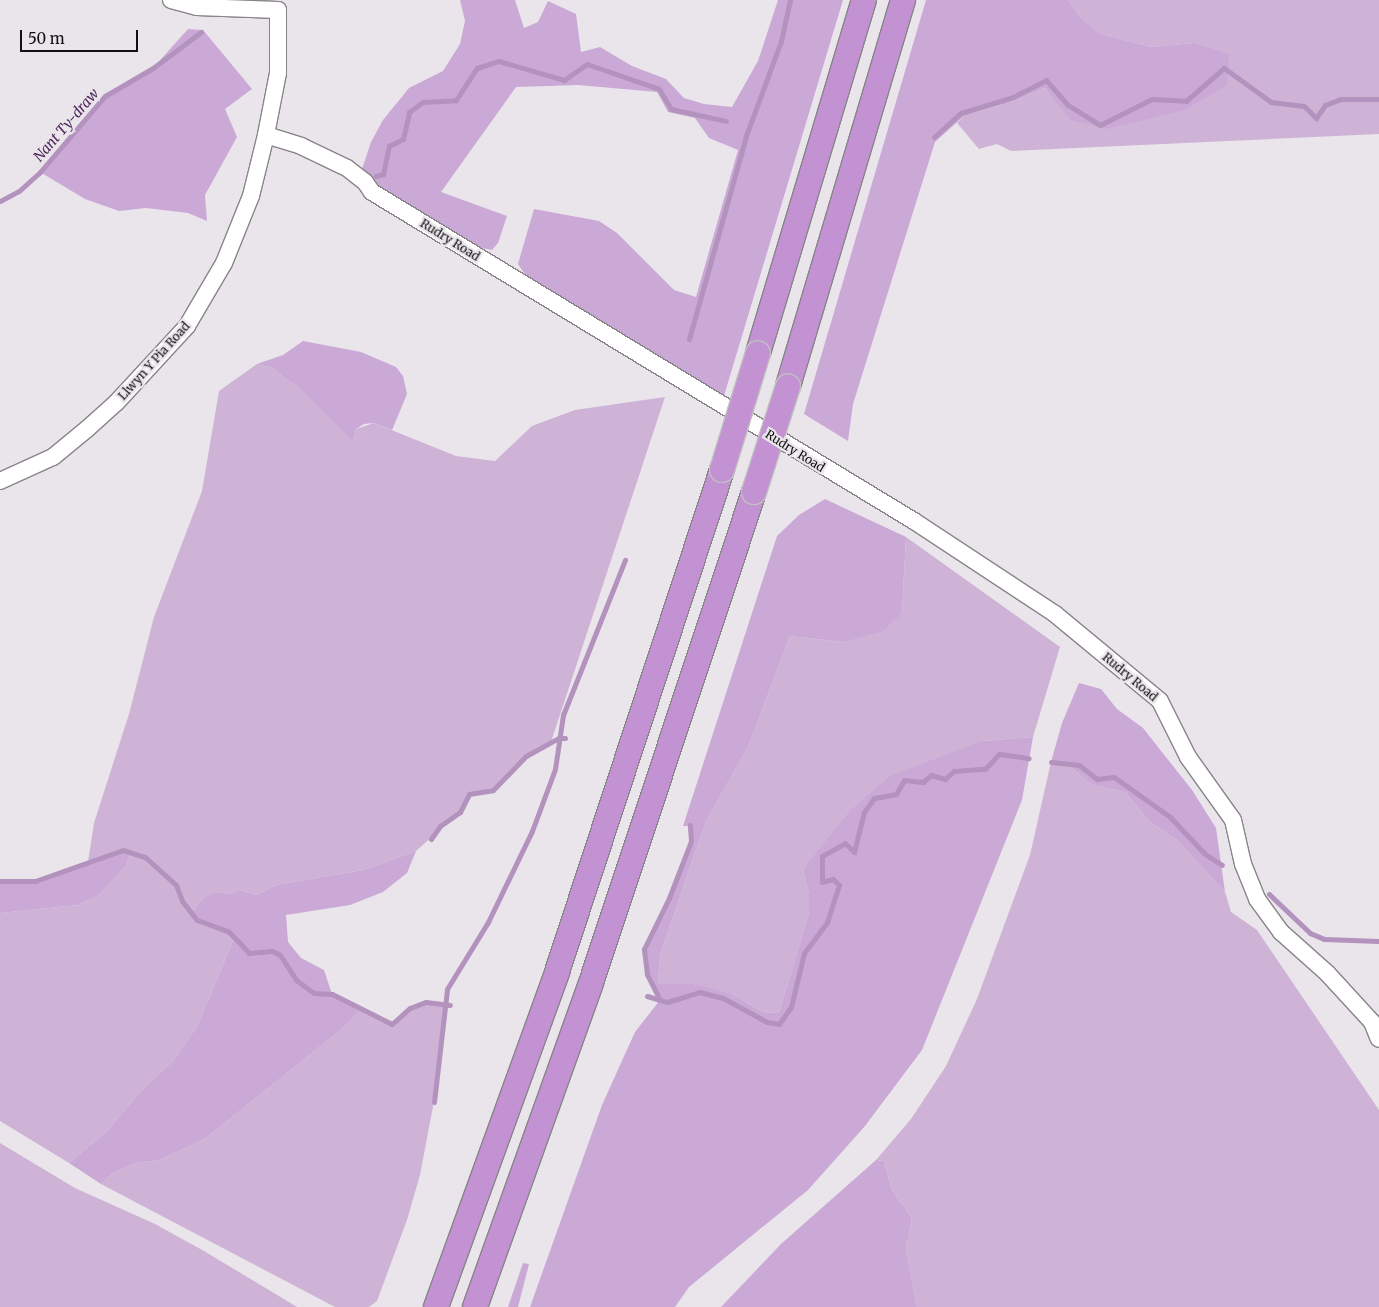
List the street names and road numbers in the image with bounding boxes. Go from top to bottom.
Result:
street label: Rudry Road [418,216,482,264]
street label: Llwyn Y Pia Road [115,319,193,403]
street label: Rudry Road [763,427,827,475]
street label: Rudry Road [1100,650,1160,704]

